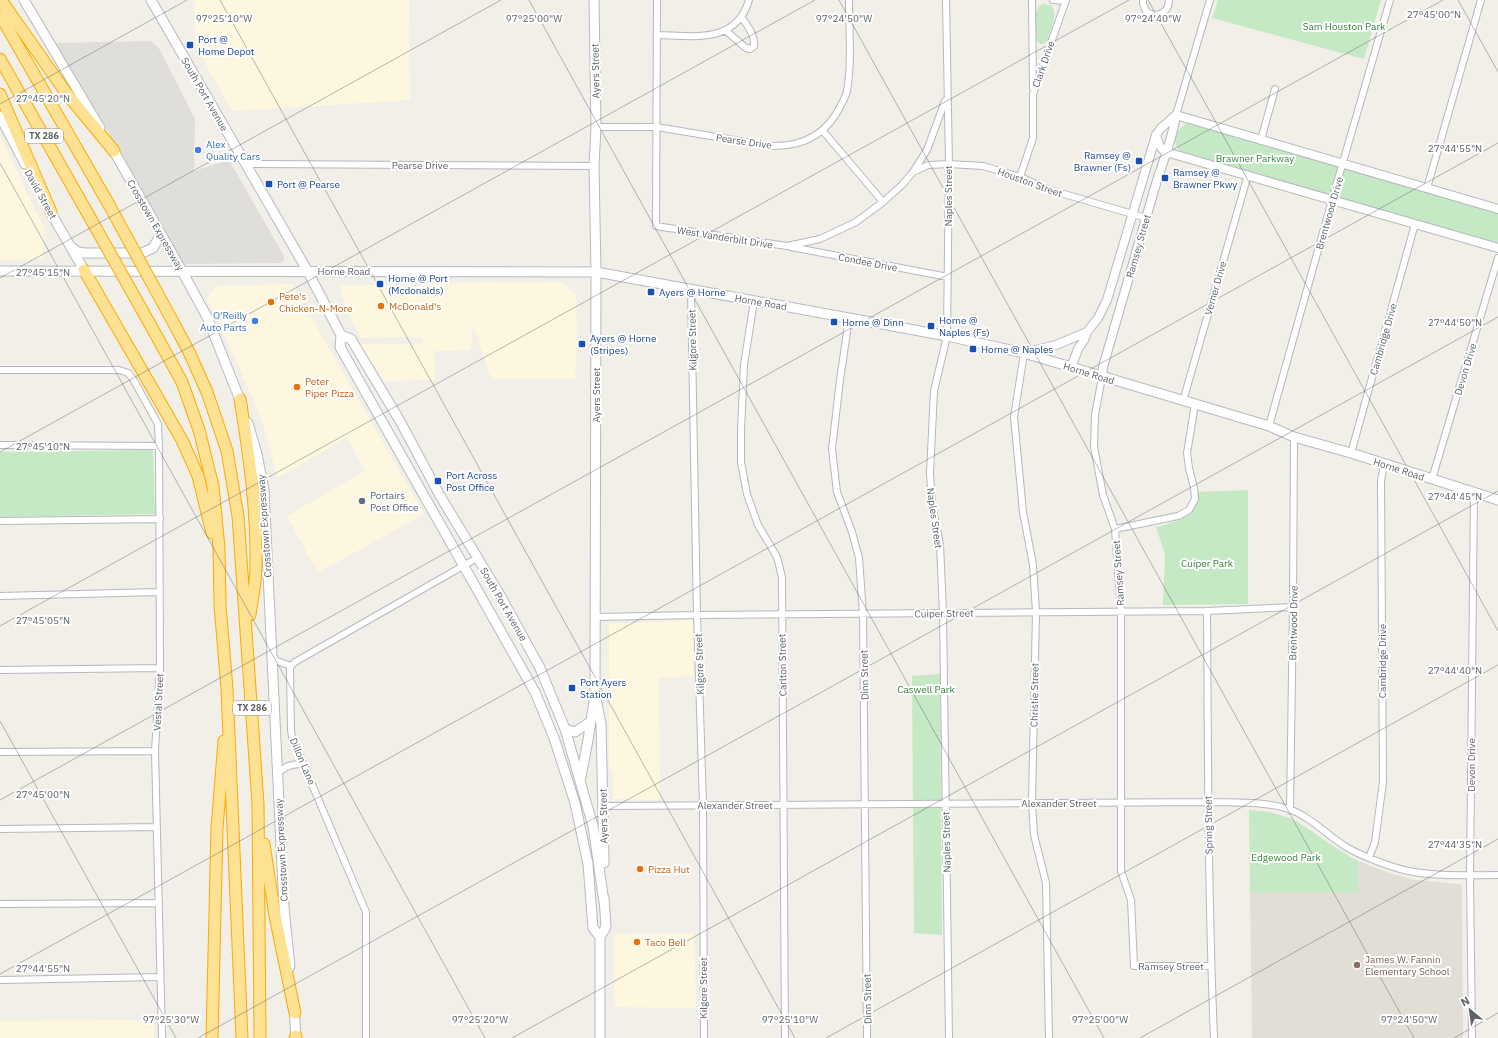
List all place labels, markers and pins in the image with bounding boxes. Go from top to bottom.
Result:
place label: Port @ Home Depot [198,33,255,58]
marker: Port @ Home Depot [185,40,195,50]
place label: Alex Quality Cars [206,138,260,163]
marker: Alex Quality Cars [193,145,203,155]
place label: Ramsey @ Brawner (Fs) [1074,149,1131,174]
marker: Ramsey @ Brawner (Fs) [1134,156,1144,166]
place label: Ramsey @ Brawner Pkwy [1173,166,1237,191]
marker: Ramsey @ Brawner Pkwy [1160,173,1170,183]
place label: Port @ Pearse [277,178,341,191]
marker: Port @ Pearse [264,179,274,189]
place label: Horne @ Port (Mcdonalds) [388,272,448,297]
marker: Horne @ Port (Mcdonalds) [375,279,385,289]
place label: Ayers @ Horne [659,286,726,299]
marker: Ayers @ Horne [646,287,656,297]
place label: Pete's Chicken-N-More [279,290,353,315]
marker: Pete's Chicken-N-More [266,297,276,307]
place label: McDonald's [389,300,441,313]
marker: McDonald's [376,301,386,311]
place label: O'Reilly Auto Parts [200,309,247,334]
place label: Horne @ Naples (Fs) [939,314,990,339]
marker: O'Reilly Auto Parts [250,316,260,326]
place label: Horne @ Dinn [842,316,904,329]
marker: Horne @ Dinn [829,317,839,327]
marker: Horne @ Naples (Fs) [926,321,936,331]
place label: Ayers @ Horne (Stripes) [590,332,657,357]
marker: Ayers @ Horne (Stripes) [577,339,587,349]
place label: Horne @ Naples [981,343,1054,356]
marker: Horne @ Naples [968,344,978,354]
place label: Peter Piper Pizza [305,375,355,400]
marker: Peter Piper Pizza [292,382,302,392]
place label: Port Across Post Office [446,469,498,494]
marker: Port Across Post Office [433,476,443,486]
place label: Portairs Post Office [370,489,419,514]
marker: Portairs Post Office [357,496,367,506]
place label: Port Ayers Station [580,676,626,701]
marker: Port Ayers Station [567,683,577,693]
place label: Pizza Hut [648,863,690,876]
marker: Pizza Hut [635,864,645,874]
place label: Taco Bell [645,936,686,949]
marker: Taco Bell [632,937,642,947]
place label: James W. Fannin Elementary School [1365,953,1450,978]
marker: James W. Fannin Elementary School [1352,960,1362,970]

